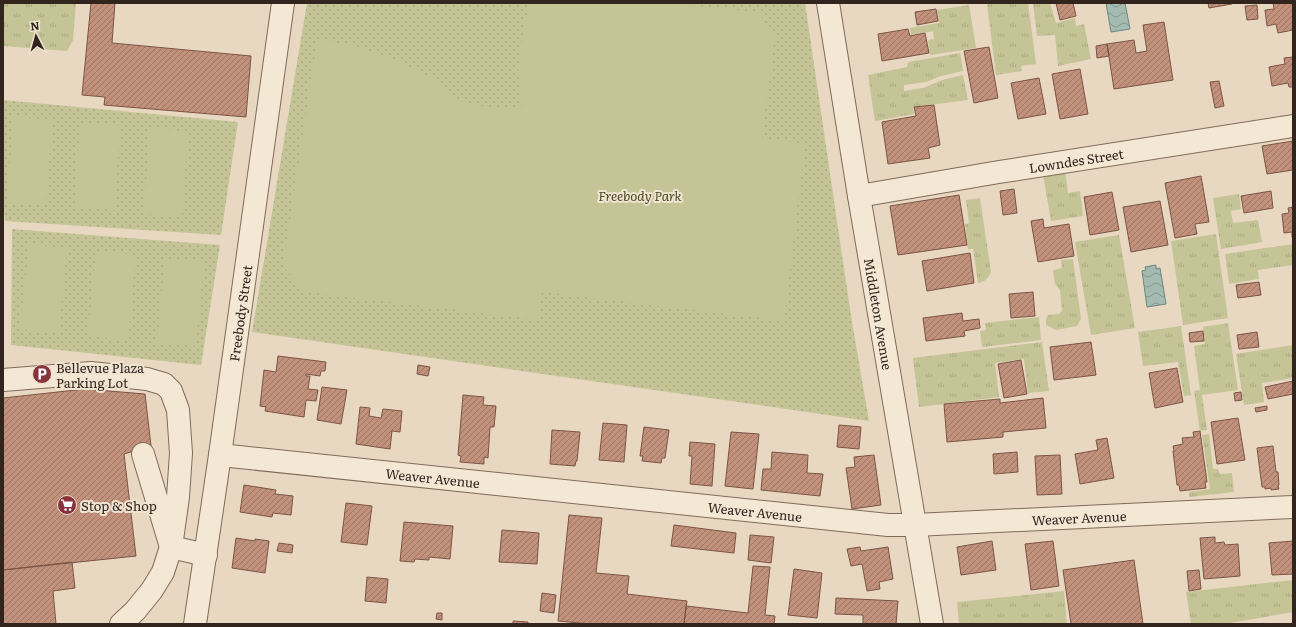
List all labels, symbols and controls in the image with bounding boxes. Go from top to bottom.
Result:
north arrow [16,16,56,56]
text: N [29,17,40,33]
street label: Lowndes Street [1027,143,1125,177]
park label: Freebody Park [598,186,683,205]
street label: Middleton Avenue [860,256,898,372]
street label: Freebody Street [224,263,256,363]
place label: Bellevue Plaza Parking Lot [56,358,144,392]
parking icon: Bellevue Plaza Parking Lot [31,363,53,385]
street label: Weaver Avenue [385,463,481,492]
supermarket icon: Stop & Shop [56,494,78,516]
place label: Stop & Shop [81,496,157,515]
street label: Weaver Avenue [707,497,803,525]
street label: Weaver Avenue [1031,505,1127,529]

